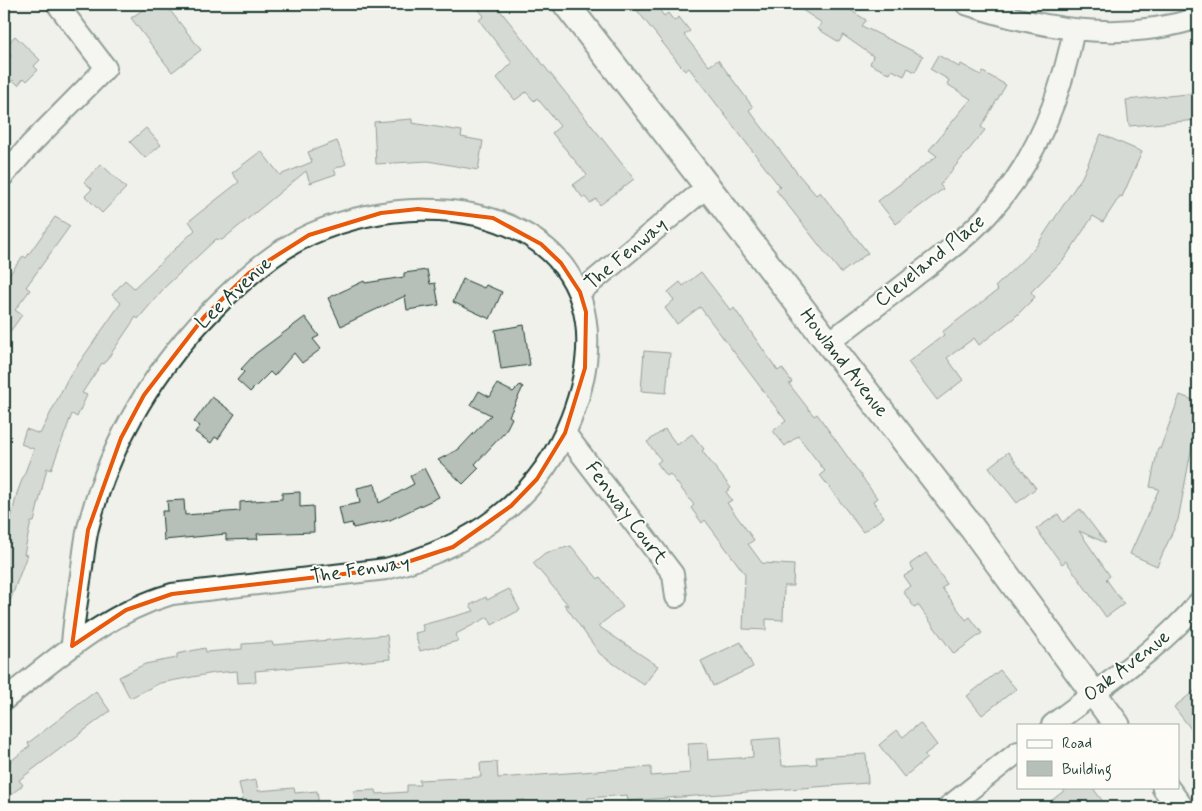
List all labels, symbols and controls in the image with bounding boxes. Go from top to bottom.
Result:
street label: Cleveland Place [869,208,991,314]
street label: The Fenway [579,211,673,297]
street label: Lee Avenue [190,250,278,336]
street label: Howland Avenue [793,303,895,423]
street label: Fenway Court [578,456,674,570]
street label: The Fenway [308,549,412,591]
street label: Oak Avenue [1078,624,1176,708]
legend [1017,724,1180,788]
text: Road [1062,734,1092,754]
text: Building [1062,760,1112,781]

